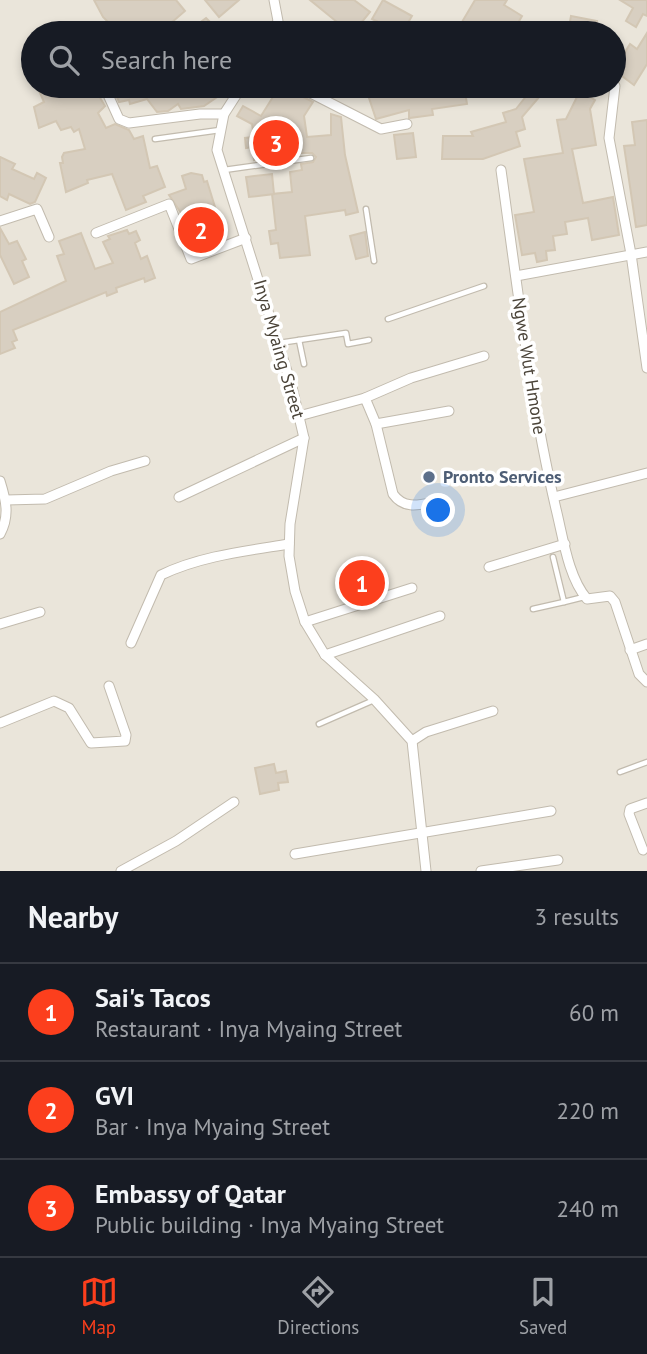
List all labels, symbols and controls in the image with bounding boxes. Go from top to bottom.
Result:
search box [21,21,626,98]
icon: search [45,41,83,79]
text: Search here [101,43,232,76]
pin: 3 [253,117,299,169]
pin: 2 [178,204,224,256]
street label: Inya Myaing Street [249,277,310,421]
street label: Ngwe Wut Hmone [507,296,552,436]
place label: Pronto Services [443,465,562,488]
marker: Pronto Services [421,469,437,485]
your location [421,493,455,527]
pin: 1 [339,557,385,609]
text: Nearby [28,897,118,936]
text: 3 results [535,902,619,931]
text: Sai's Tacos [95,981,211,1014]
text: 1 [44,998,58,1027]
text: 60 m [569,998,619,1027]
text: Restaurant · Inya Myaing Street [95,1014,402,1043]
text: GVI [95,1079,134,1112]
text: 2 [44,1096,58,1125]
text: 220 m [557,1096,619,1125]
text: Bar · Inya Myaing Street [95,1112,330,1141]
text: Embassy of Qatar [95,1177,286,1210]
text: 3 [44,1194,58,1223]
text: 240 m [557,1194,619,1223]
text: Public building · Inya Myaing Street [95,1210,444,1239]
tab: Map [80,1273,118,1339]
tab: Directions [277,1273,359,1339]
tab: Saved [519,1273,567,1339]

